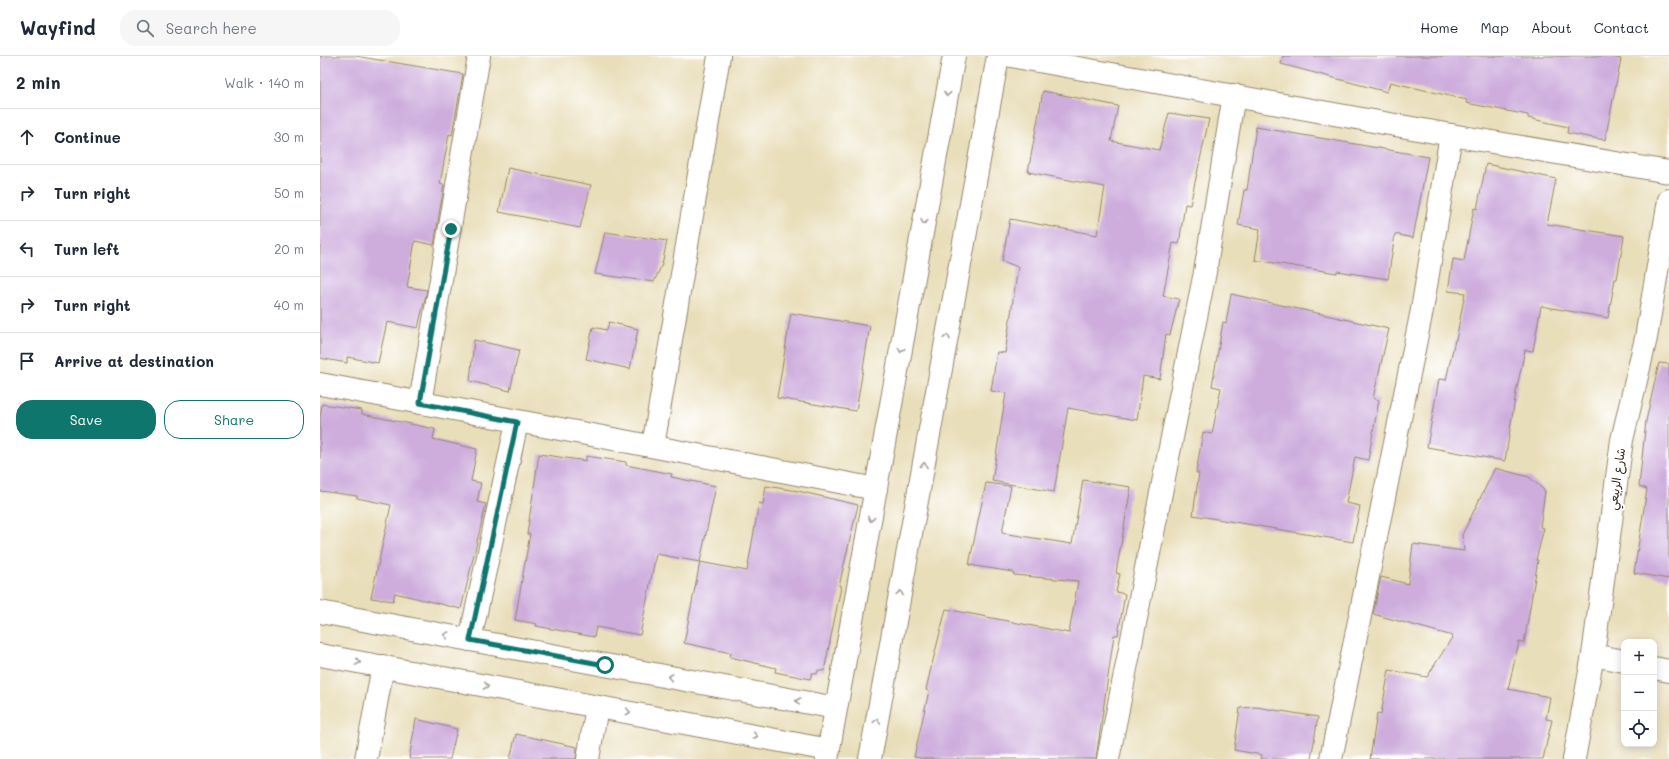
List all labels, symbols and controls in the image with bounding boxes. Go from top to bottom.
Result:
search box [120,10,400,46]
text: Wayfind [20,15,96,40]
icon: search [134,17,156,39]
text: Search here [166,18,257,38]
text: Home [1420,18,1458,37]
text: Map [1480,18,1509,37]
text: About [1531,18,1572,37]
text: Contact [1594,18,1649,37]
text: 2 min [16,71,61,93]
text: Walk · 140 m [224,74,304,91]
one-way arrow [944,91,952,97]
icon: ahead [16,126,38,148]
text: Continue [54,127,121,147]
text: 30 m [274,128,304,145]
icon: right [16,182,38,204]
text: Turn right [54,183,131,203]
text: 50 m [274,184,304,201]
one-way arrow [921,219,929,225]
route end [442,220,460,238]
icon: left [16,238,38,260]
text: Turn left [54,239,119,259]
text: 20 m [274,240,304,257]
icon: right [16,294,38,316]
text: Turn right [54,295,131,315]
text: 40 m [274,296,304,313]
one-way arrow [942,334,950,340]
one-way arrow [897,347,906,353]
icon: arrive [16,350,38,372]
text: Arrive at destination [54,351,214,371]
button: Save [16,400,156,439]
button: Share [164,400,304,439]
street label: شارع الربيعي [1604,447,1632,512]
one-way arrow [919,462,927,468]
one-way arrow [867,516,875,523]
one-way arrow [896,590,904,596]
one-way arrow [443,632,449,640]
map controls [1621,639,1657,747]
button: + [1621,639,1657,675]
route start [596,656,614,674]
one-way arrow [355,657,361,665]
one-way arrow [667,674,673,682]
button: − [1621,675,1657,711]
one-way arrow [483,681,489,689]
one-way arrow [795,698,801,706]
one-way arrow [625,708,631,716]
button: locate [1621,711,1657,747]
one-way arrow [872,718,881,724]
one-way arrow [752,731,759,740]

